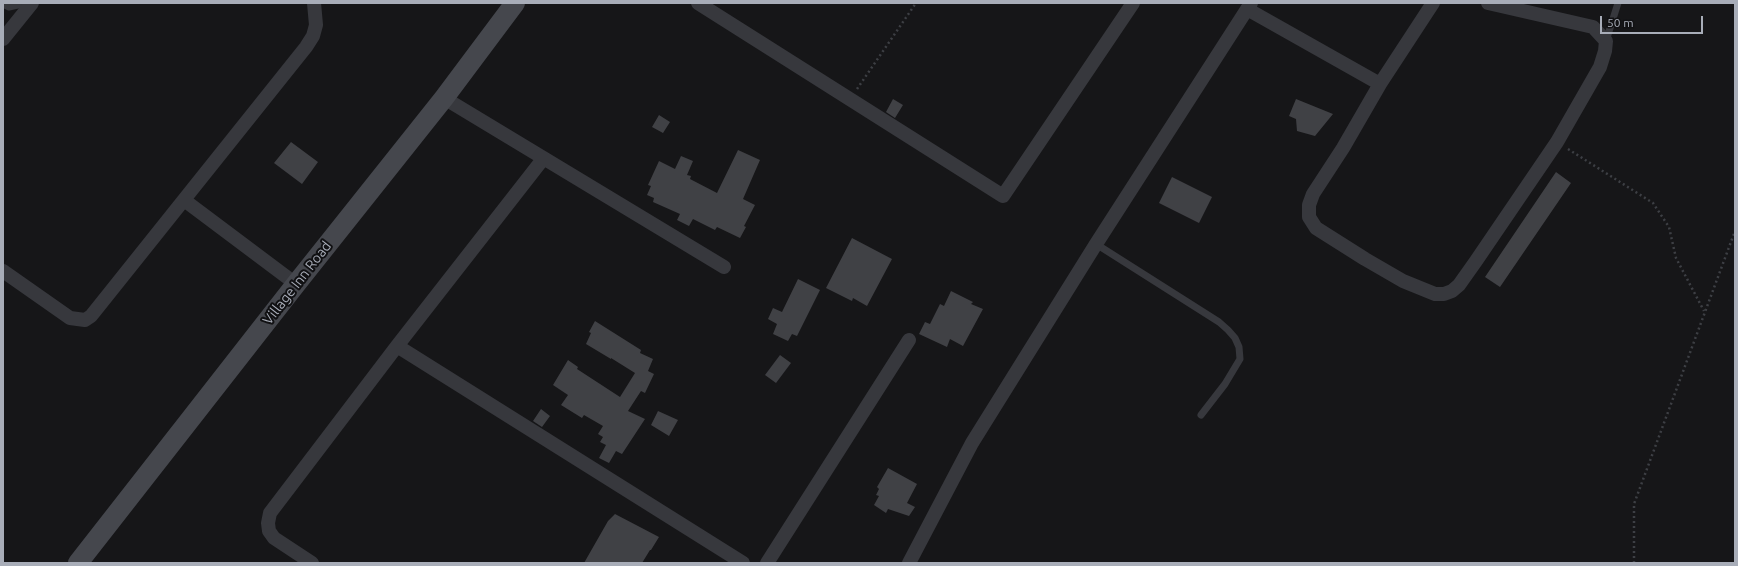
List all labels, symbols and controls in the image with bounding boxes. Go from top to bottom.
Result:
scale bar [1602,8,1705,34]
text: 50 m [1607,16,1634,29]
street label: Village Inn Road [259,238,335,328]

